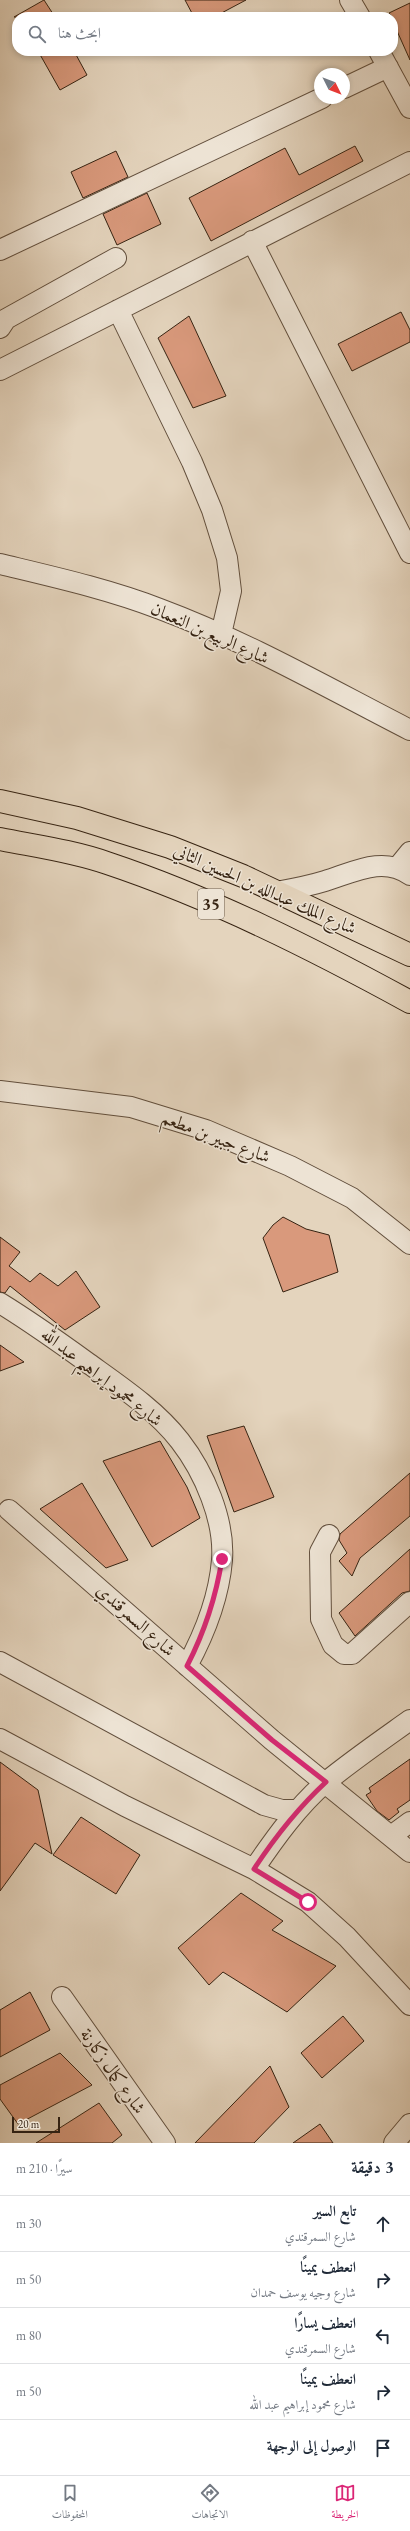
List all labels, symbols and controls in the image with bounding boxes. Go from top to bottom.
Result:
search box [12,12,398,56]
icon: search [26,23,48,45]
text: ابحث هنا [58,23,101,42]
north arrow [314,68,350,104]
street label: شارع الربيع بن النعمان [145,596,273,673]
street label: شارع الملك عبدالله بن الحسين الثاني [169,838,360,943]
road number: 35 [198,889,224,919]
street label: شارع جبير بن مطعم [156,1105,274,1173]
street label: شارع محمود إبراهيم عبد الله [33,1320,169,1437]
route end [213,1550,231,1568]
street label: شارع السمرقندي [89,1578,181,1664]
route start [299,1893,317,1911]
street label: شارع كمال زكارنة [72,2023,151,2120]
scale bar [12,2115,60,2134]
text: 20 m [18,2117,39,2131]
text: 3 دقيقة [351,2156,394,2178]
text: سيرًا · 210 m [16,2160,73,2177]
text: تابع السير [313,2201,356,2220]
icon: ahead [372,2213,394,2235]
text: 30 m [16,2215,41,2232]
text: شارع السمرقندي [285,2228,356,2245]
text: انعطف يمينًا [300,2257,356,2276]
icon: right [372,2269,394,2291]
text: 50 m [16,2271,41,2288]
text: شارع وجيه يوسف حمدان [251,2284,356,2301]
text: انعطف يسارًا [294,2313,356,2332]
icon: left [372,2325,394,2347]
text: 80 m [16,2327,41,2344]
text: شارع السمرقندي [285,2340,356,2357]
text: انعطف يمينًا [300,2369,356,2388]
icon: right [372,2381,394,2403]
text: 50 m [16,2383,41,2400]
text: شارع محمود إبراهيم عبد الله [249,2396,356,2413]
text: الوصول إلى الوجهة [267,2436,356,2455]
icon: arrive [372,2437,394,2459]
tab: المحفوظات [52,2482,88,2525]
tab: الاتجاهات [191,2482,228,2525]
tab: الخريطة [332,2482,358,2525]

